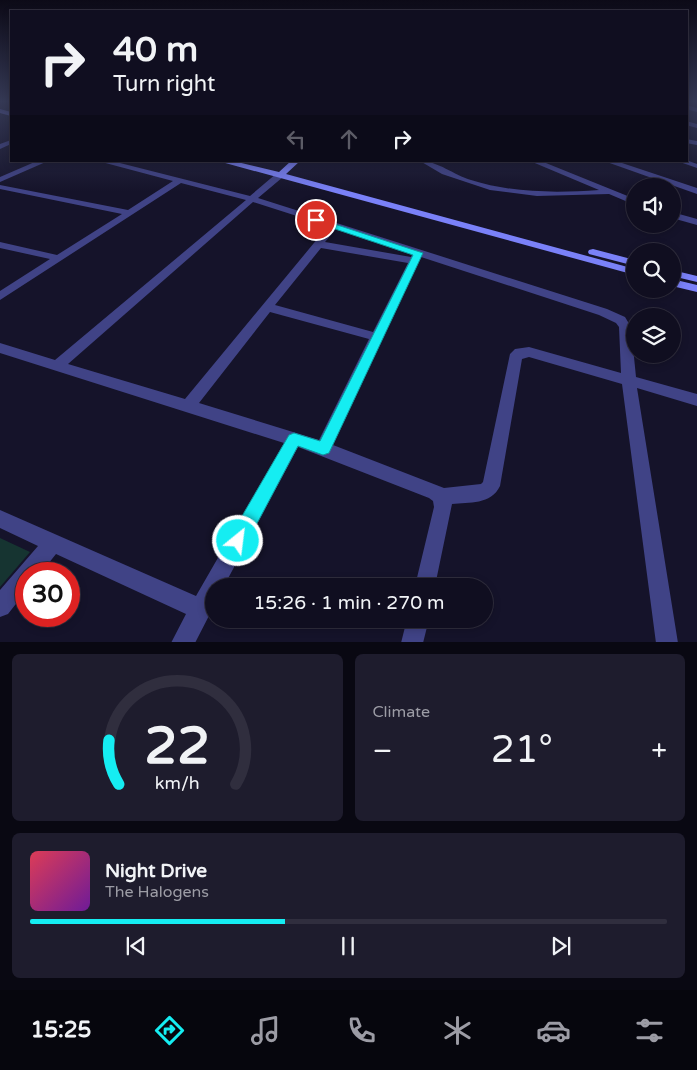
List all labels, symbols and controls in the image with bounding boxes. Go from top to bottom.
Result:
text: 40 m [113,29,198,71]
icon: right [30,30,95,95]
text: Turn right [113,71,215,97]
icon: left [282,125,310,153]
icon: ahead [335,125,363,153]
icon: right [388,125,416,153]
map controls [626,178,681,363]
button: sound [626,178,681,233]
pin [295,199,337,241]
icon: arrive [302,206,330,234]
button: search [626,243,681,298]
button: layers [626,308,681,363]
position arrow [211,514,263,566]
speed limit sign: 30 [15,562,80,627]
text: 15:26 · 1 min · 270 m [253,592,445,614]
text: Climate [373,702,430,722]
text: 22 [145,715,210,778]
text: 21° [491,727,553,773]
text: − [373,734,392,768]
text: + [651,734,667,768]
text: km/h [155,773,200,794]
text: Night Drive [105,860,207,882]
text: The Halogens [105,882,209,902]
icon: previous [122,932,150,960]
icon: pause [334,932,362,960]
icon: next [547,932,575,960]
icon: directions [152,1013,187,1048]
icon: music [248,1013,283,1048]
icon: phone [344,1013,379,1048]
icon: climate [440,1013,475,1048]
icon: car [536,1013,571,1048]
icon: filters [632,1013,667,1048]
text: 15:25 [30,1017,91,1043]

